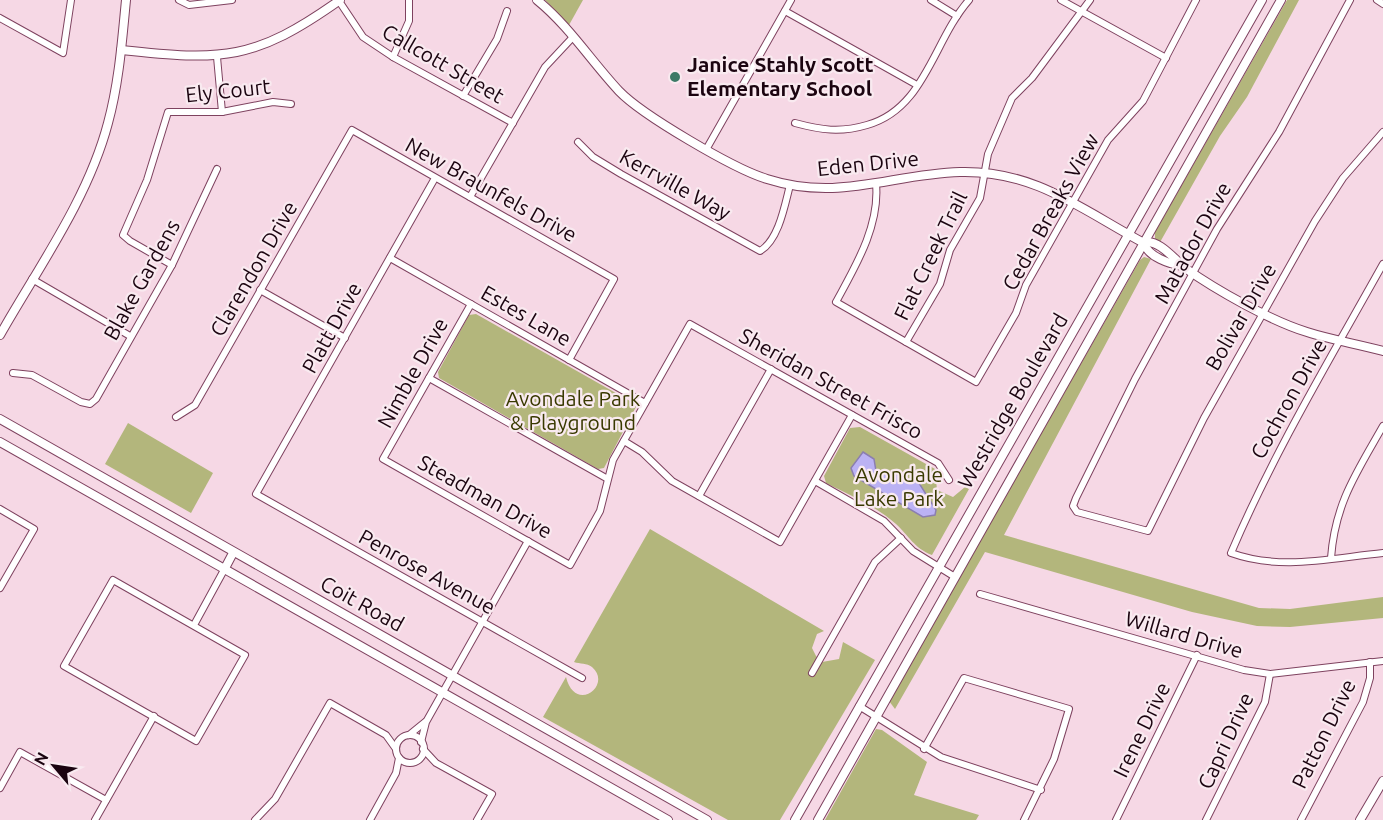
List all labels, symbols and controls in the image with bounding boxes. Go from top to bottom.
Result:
street label: Callcott Street [378,19,509,108]
place label: Janice Stahly Scott Elementary School [687,52,874,100]
marker: Janice Stahly Scott Elementary School [668,70,682,84]
street label: Ely Court [184,74,272,106]
street label: Cedar Breaks View [997,129,1103,294]
street label: New Braunfels Drive [402,132,581,246]
street label: Kerrville Way [616,144,735,224]
street label: Eden Drive [816,146,920,180]
street label: Matador Drive [1149,178,1235,307]
street label: Flat Creek Trail [889,187,972,324]
street label: Clarendon Drive [205,197,301,340]
street label: Blake Gardens [98,215,184,344]
street label: Bolivar Drive [1200,259,1280,374]
street label: Platt Drive [296,278,366,377]
street label: Estes Lane [477,280,576,350]
street label: Westridge Boulevard [952,309,1072,492]
street label: Nimble Drive [372,313,452,432]
street label: Sheridan Street Frisco [736,323,927,444]
street label: Cochron Drive [1245,334,1331,463]
park label: Avondale Park & Playground [506,386,641,434]
street label: Steadman Drive [414,449,557,543]
park label: Avondale Lake Park [854,462,944,510]
street label: Penrose Avenue [355,524,500,619]
street label: Coit Road [317,570,408,636]
street label: Willard Drive [1123,606,1246,662]
street label: Patton Drive [1286,675,1360,792]
street label: Irene Drive [1108,678,1174,781]
street label: Capri Drive [1192,689,1258,793]
north arrow [24,736,84,796]
text: N [30,749,52,768]

